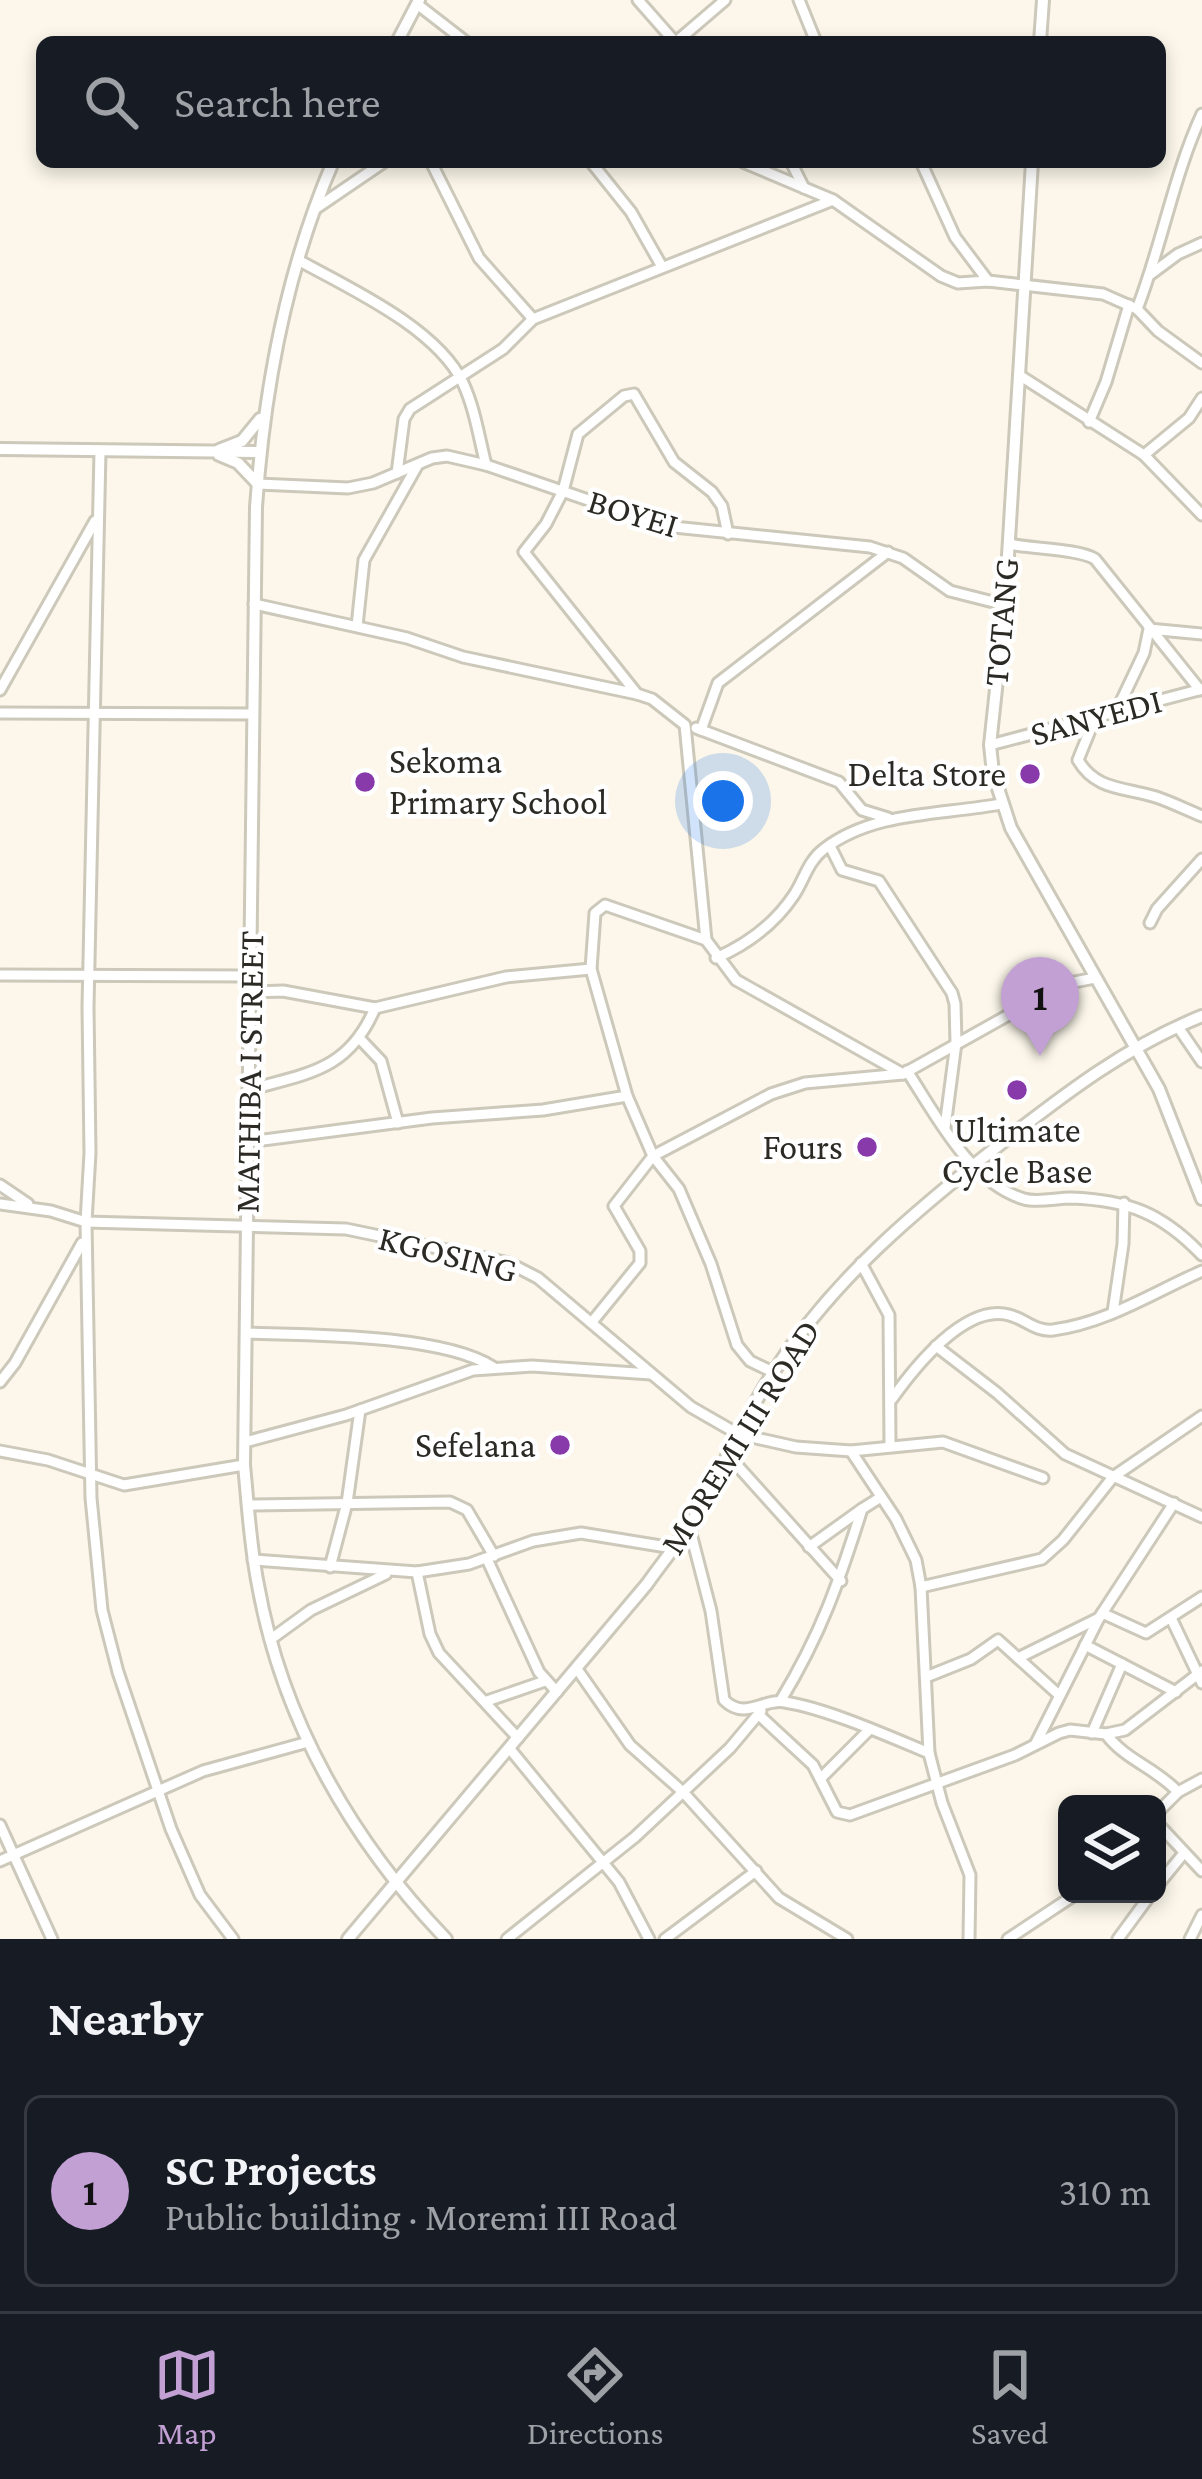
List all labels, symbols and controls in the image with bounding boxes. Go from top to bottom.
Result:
search box [36,36,1166,168]
icon: search [78,69,144,135]
text: Search here [174,77,381,127]
street label: BOYEI [583,480,683,546]
street label: TOTANG [975,556,1027,688]
street label: SANYEDI [1026,680,1166,754]
place label: Sekoma Primary School [389,741,607,822]
place label: Delta Store [847,754,1006,794]
marker: Delta Store [1017,761,1043,787]
marker: Sekoma Primary School [352,769,378,795]
your location [693,771,753,831]
street label: MATHIBA I STREET [227,930,271,1214]
pin: 1 [1001,957,1079,1056]
marker: Ultimate Cycle Base [1004,1077,1030,1103]
place label: Ultimate Cycle Base [942,1110,1092,1191]
place label: Fours [762,1127,843,1167]
marker: Fours [854,1134,880,1160]
street label: KGOSING [375,1217,521,1291]
street label: MOREMI III ROAD [652,1313,828,1561]
place label: Sefelana [415,1425,536,1465]
marker: Sefelana [547,1432,573,1458]
map controls [1058,1795,1166,1903]
button: layers [1058,1795,1166,1903]
text: Nearby [48,1989,203,2046]
text: SC Projects [165,2145,377,2195]
text: 1 [83,2170,97,2213]
text: 310 m [1059,2170,1151,2213]
text: Public building · Moremi III Road [165,2195,677,2238]
tab: Map [154,2342,220,2451]
tab: Directions [527,2342,664,2451]
tab: Saved [971,2342,1048,2451]

